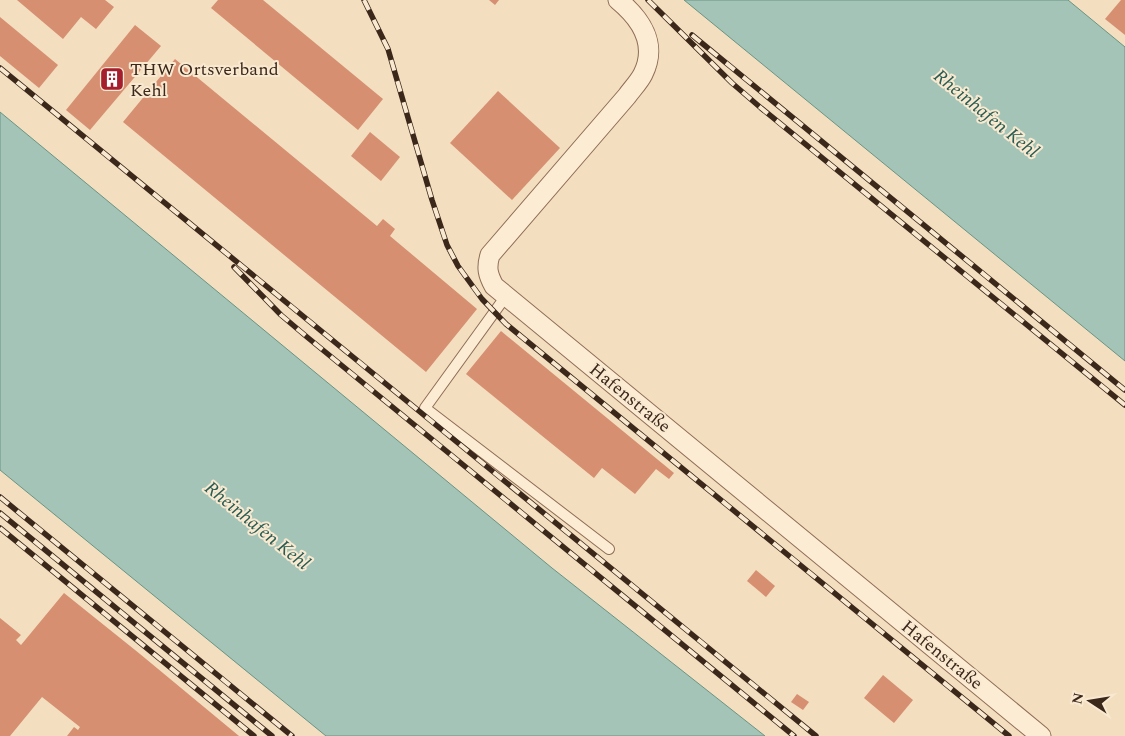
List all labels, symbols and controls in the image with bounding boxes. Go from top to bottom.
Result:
place label: THW Ortsverband Kehl [130,56,279,104]
water label: Rheinhafen Kehl [927,62,1045,166]
building icon: THW Ortsverband Kehl [99,66,125,92]
street label: Hafenstraße [583,357,677,439]
water label: Rheinhafen Kehl [198,474,316,578]
street label: Hafenstraße [895,614,989,696]
north arrow [1065,676,1115,726]
text: N [1066,691,1089,706]

